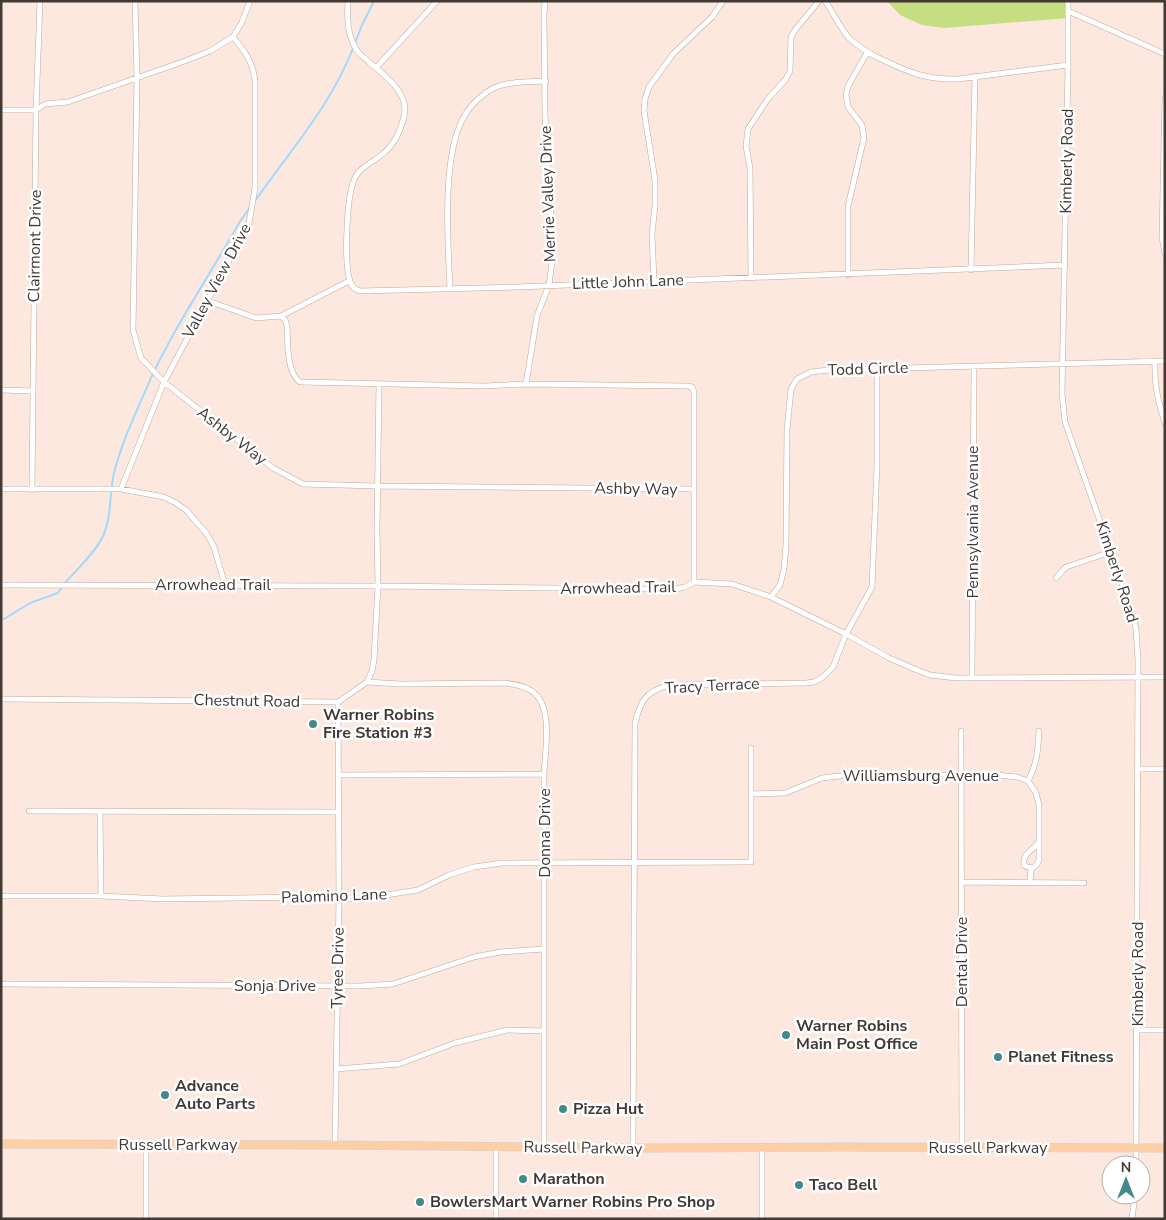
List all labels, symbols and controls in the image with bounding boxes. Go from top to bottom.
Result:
street label: Kimberly Road [1055,108,1079,214]
street label: Merrie Valley Drive [535,125,561,263]
street label: Clairmont Drive [23,189,47,303]
street label: Valley View Drive [177,220,257,343]
street label: Little John Lane [572,269,684,295]
street label: Todd Circle [827,357,909,381]
street label: Ashby Way [192,402,272,471]
street label: Pennsylvania Avenue [962,445,984,599]
street label: Ashby Way [594,477,679,501]
street label: Kimberly Road [1090,519,1144,625]
street label: Arrowhead Trail [155,574,271,596]
street label: Arrowhead Trail [560,576,676,600]
street label: Tracy Terrace [664,673,760,699]
street label: Chestnut Road [194,689,300,713]
place label: Warner Robins Fire Station #3 [323,704,435,744]
marker: Warner Robins Fire Station #3 [307,718,319,730]
street label: Williamsburg Avenue [843,765,999,787]
street label: Donna Drive [534,788,556,878]
street label: Palomino Lane [281,883,387,909]
street label: Dental Drive [951,917,973,1007]
street label: Kimberly Road [1127,921,1149,1027]
street label: Tyree Drive [326,927,350,1009]
street label: Sonja Drive [234,975,316,997]
place label: Warner Robins Main Post Office [796,1015,918,1055]
marker: Warner Robins Main Post Office [780,1029,792,1041]
place label: Planet Fitness [1008,1046,1114,1068]
marker: Planet Fitness [992,1051,1004,1063]
place label: Advance Auto Parts [175,1075,255,1115]
marker: Advance Auto Parts [159,1089,171,1101]
place label: Pizza Hut [573,1098,644,1120]
marker: Pizza Hut [557,1103,569,1115]
street label: Russell Parkway [119,1134,238,1156]
street label: Russell Parkway [523,1136,643,1160]
street label: Russell Parkway [929,1137,1048,1159]
north arrow [1101,1155,1151,1205]
text: N [1121,1158,1131,1177]
place label: Marathon [533,1168,605,1190]
marker: Marathon [517,1173,529,1185]
place label: Taco Bell [809,1174,877,1196]
marker: Taco Bell [793,1179,805,1191]
place label: BowlersMart Warner Robins Pro Shop [430,1191,715,1213]
marker: BowlersMart Warner Robins Pro Shop [414,1196,426,1208]

